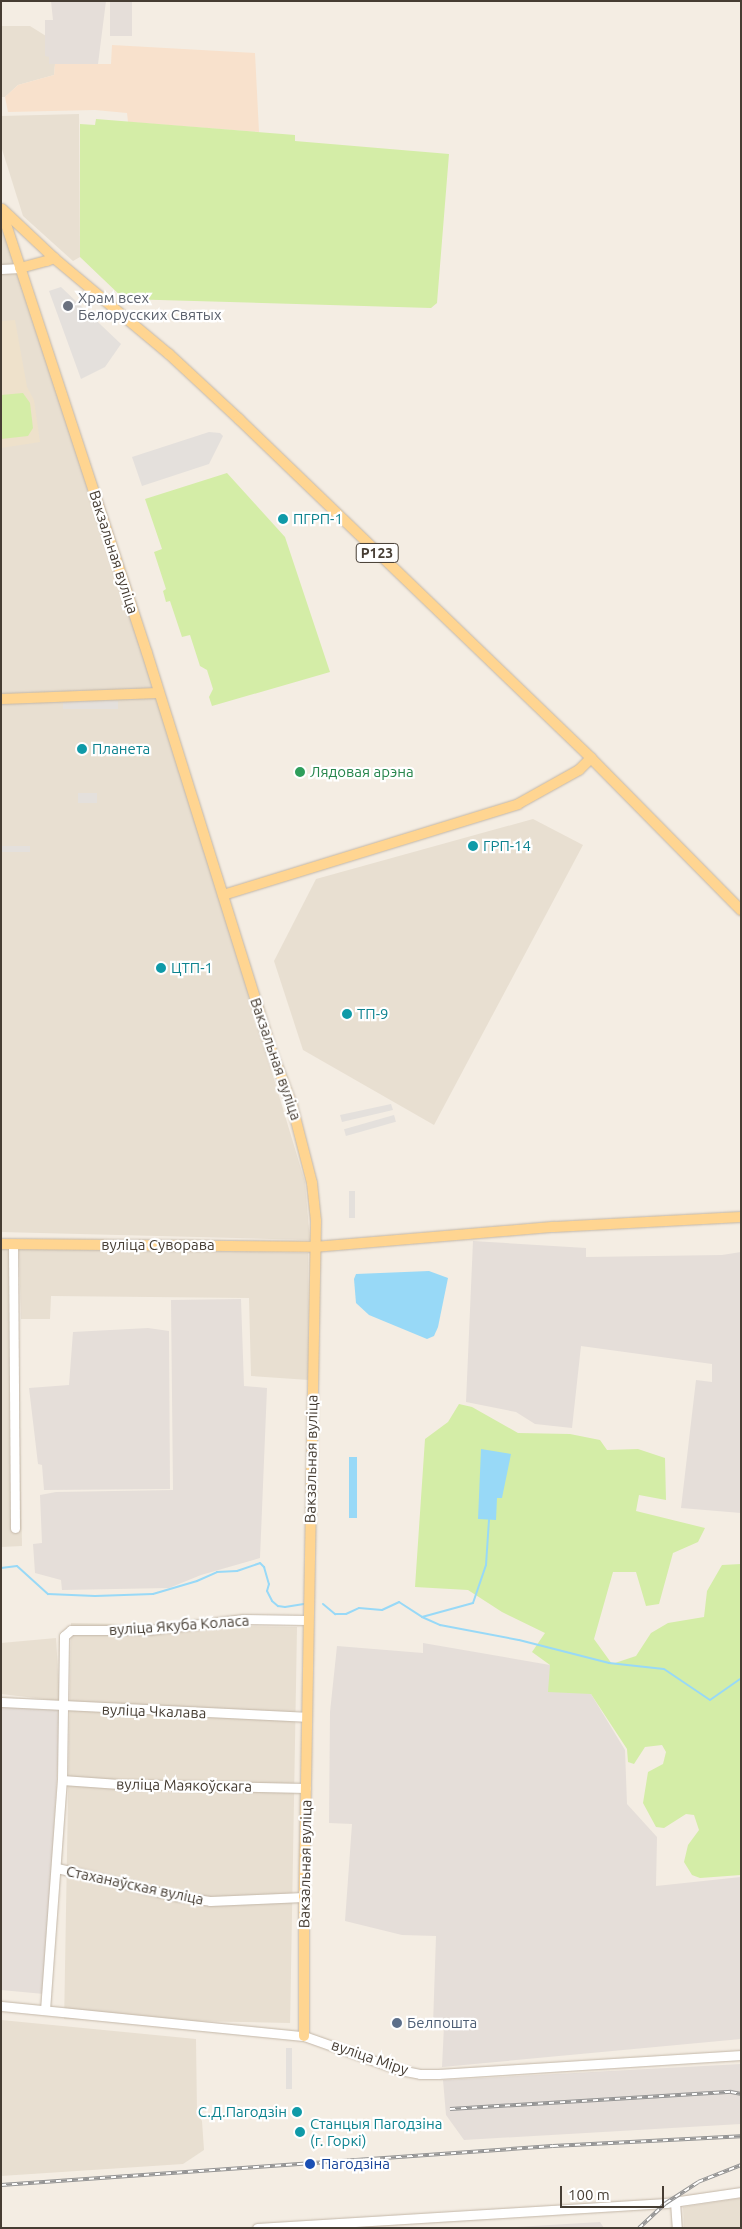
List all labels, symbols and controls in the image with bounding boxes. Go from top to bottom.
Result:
place label: Храм всех Белорусских Святых [78,288,222,323]
marker: Храм всех Белорусских Святых [62,300,74,312]
street label: Вакзальная вуліца [86,488,142,616]
place label: ПГРП-1 [293,510,343,528]
marker: ПГРП-1 [277,513,289,525]
road number: Р123 [354,542,400,564]
place label: Планета [92,740,150,758]
marker: Планета [76,743,88,755]
place label: Лядовая арэна [310,763,414,781]
marker: Лядовая арэна [294,766,306,778]
place label: ГРП-14 [483,837,531,855]
marker: ГРП-14 [467,840,479,852]
place label: ЦТП-1 [171,959,213,977]
marker: ЦТП-1 [155,962,167,974]
street label: Вакзальная вуліца [247,995,305,1123]
place label: ТП-9 [357,1005,388,1023]
marker: ТП-9 [341,1008,353,1020]
street label: вуліца Суворава [101,1236,215,1254]
street label: Вакзальная вуліца [301,1395,321,1523]
street label: вуліца Якуба Коласа [108,1611,250,1639]
street label: вуліца Чкалава [101,1700,207,1722]
street label: вуліца Маякоўскага [116,1775,252,1795]
street label: Вакзальная вуліца [295,1800,315,1928]
street label: Стаханаўская вуліца [65,1862,205,1908]
place label: Белпошта [407,2014,477,2032]
marker: Белпошта [391,2017,403,2029]
street label: вуліца Міру [329,2035,411,2079]
place label: С.Д.Пагодзін [198,2103,287,2121]
marker: С.Д.Пагодзін [291,2106,303,2118]
place label: Станцыя Пагодзіна (г. Горкі) [310,2114,442,2149]
marker: Станцыя Пагодзіна (г. Горкі) [294,2126,306,2138]
place label: Пагодзіна [321,2155,390,2173]
marker: Пагодзіна [303,2157,317,2171]
scale bar [562,2176,666,2208]
text: 100 m [568,2186,610,2203]

